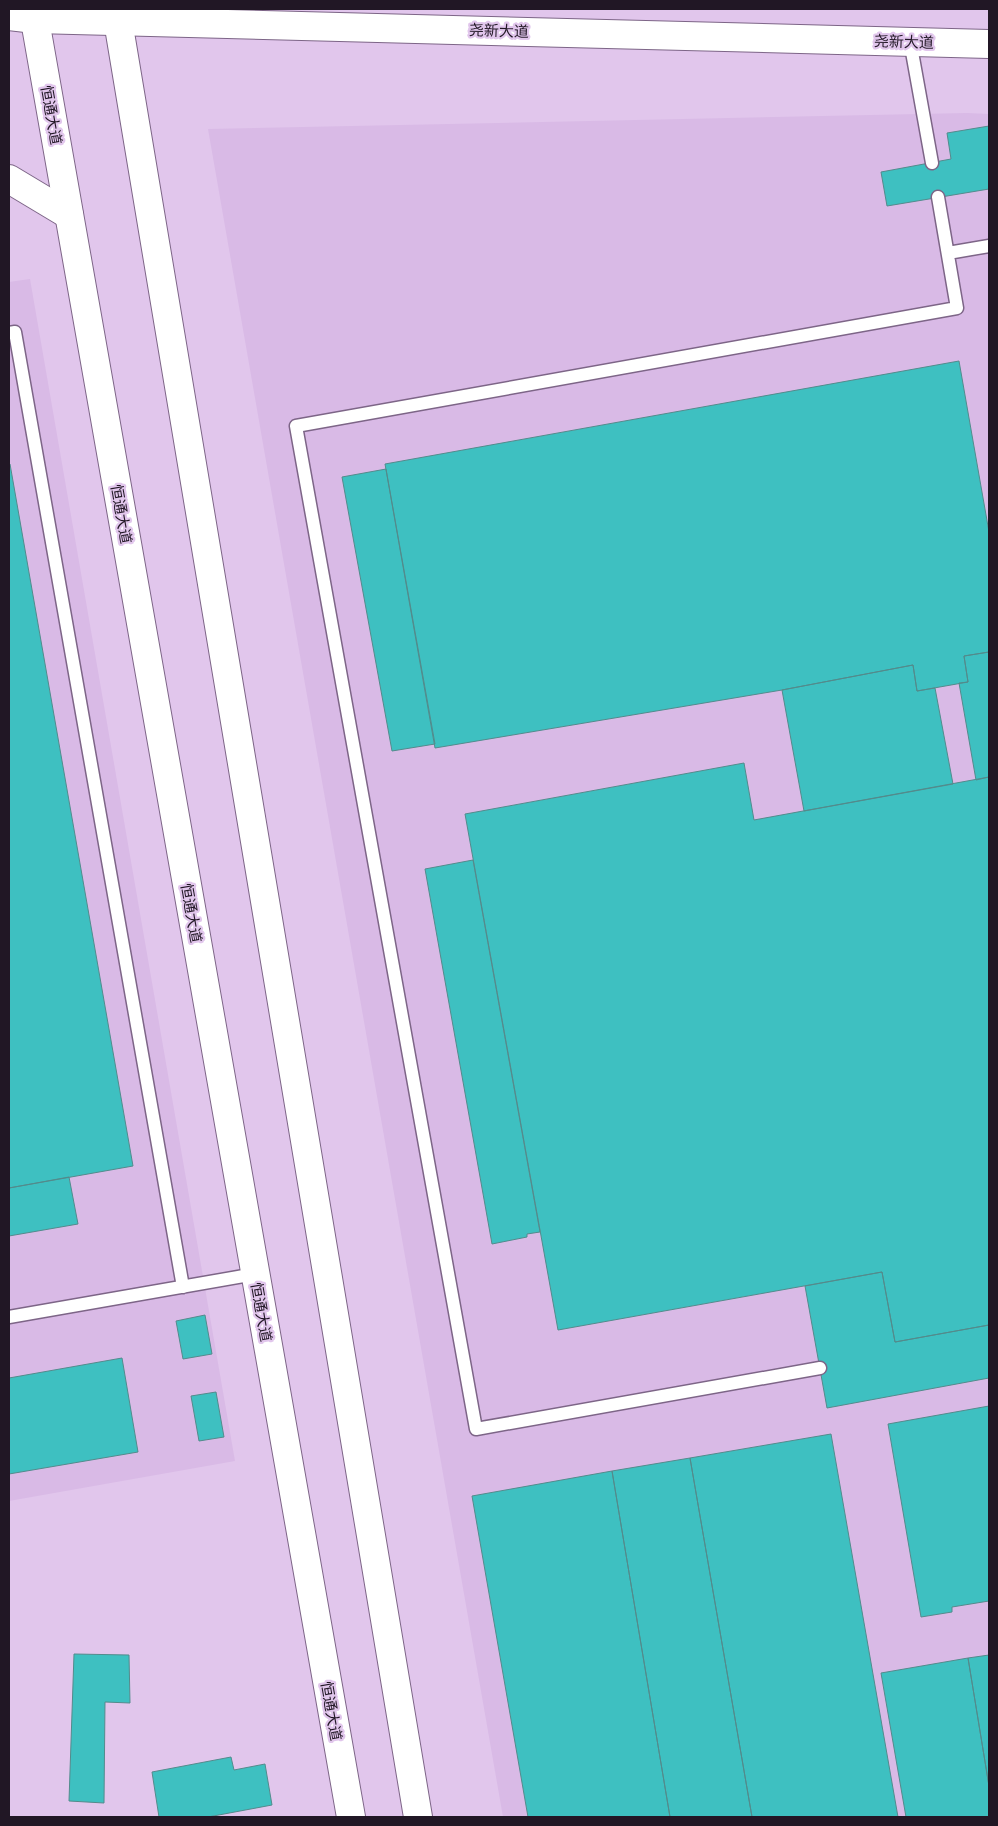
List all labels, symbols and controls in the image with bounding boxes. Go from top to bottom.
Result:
street label: 尧新大道 [469,19,529,41]
street label: 尧新大道 [874,30,934,52]
street label: 恒通大道 [37,84,67,146]
street label: 恒通大道 [107,483,137,545]
street label: 恒通大道 [177,882,207,944]
street label: 恒通大道 [247,1281,277,1343]
street label: 恒通大道 [317,1680,347,1742]

